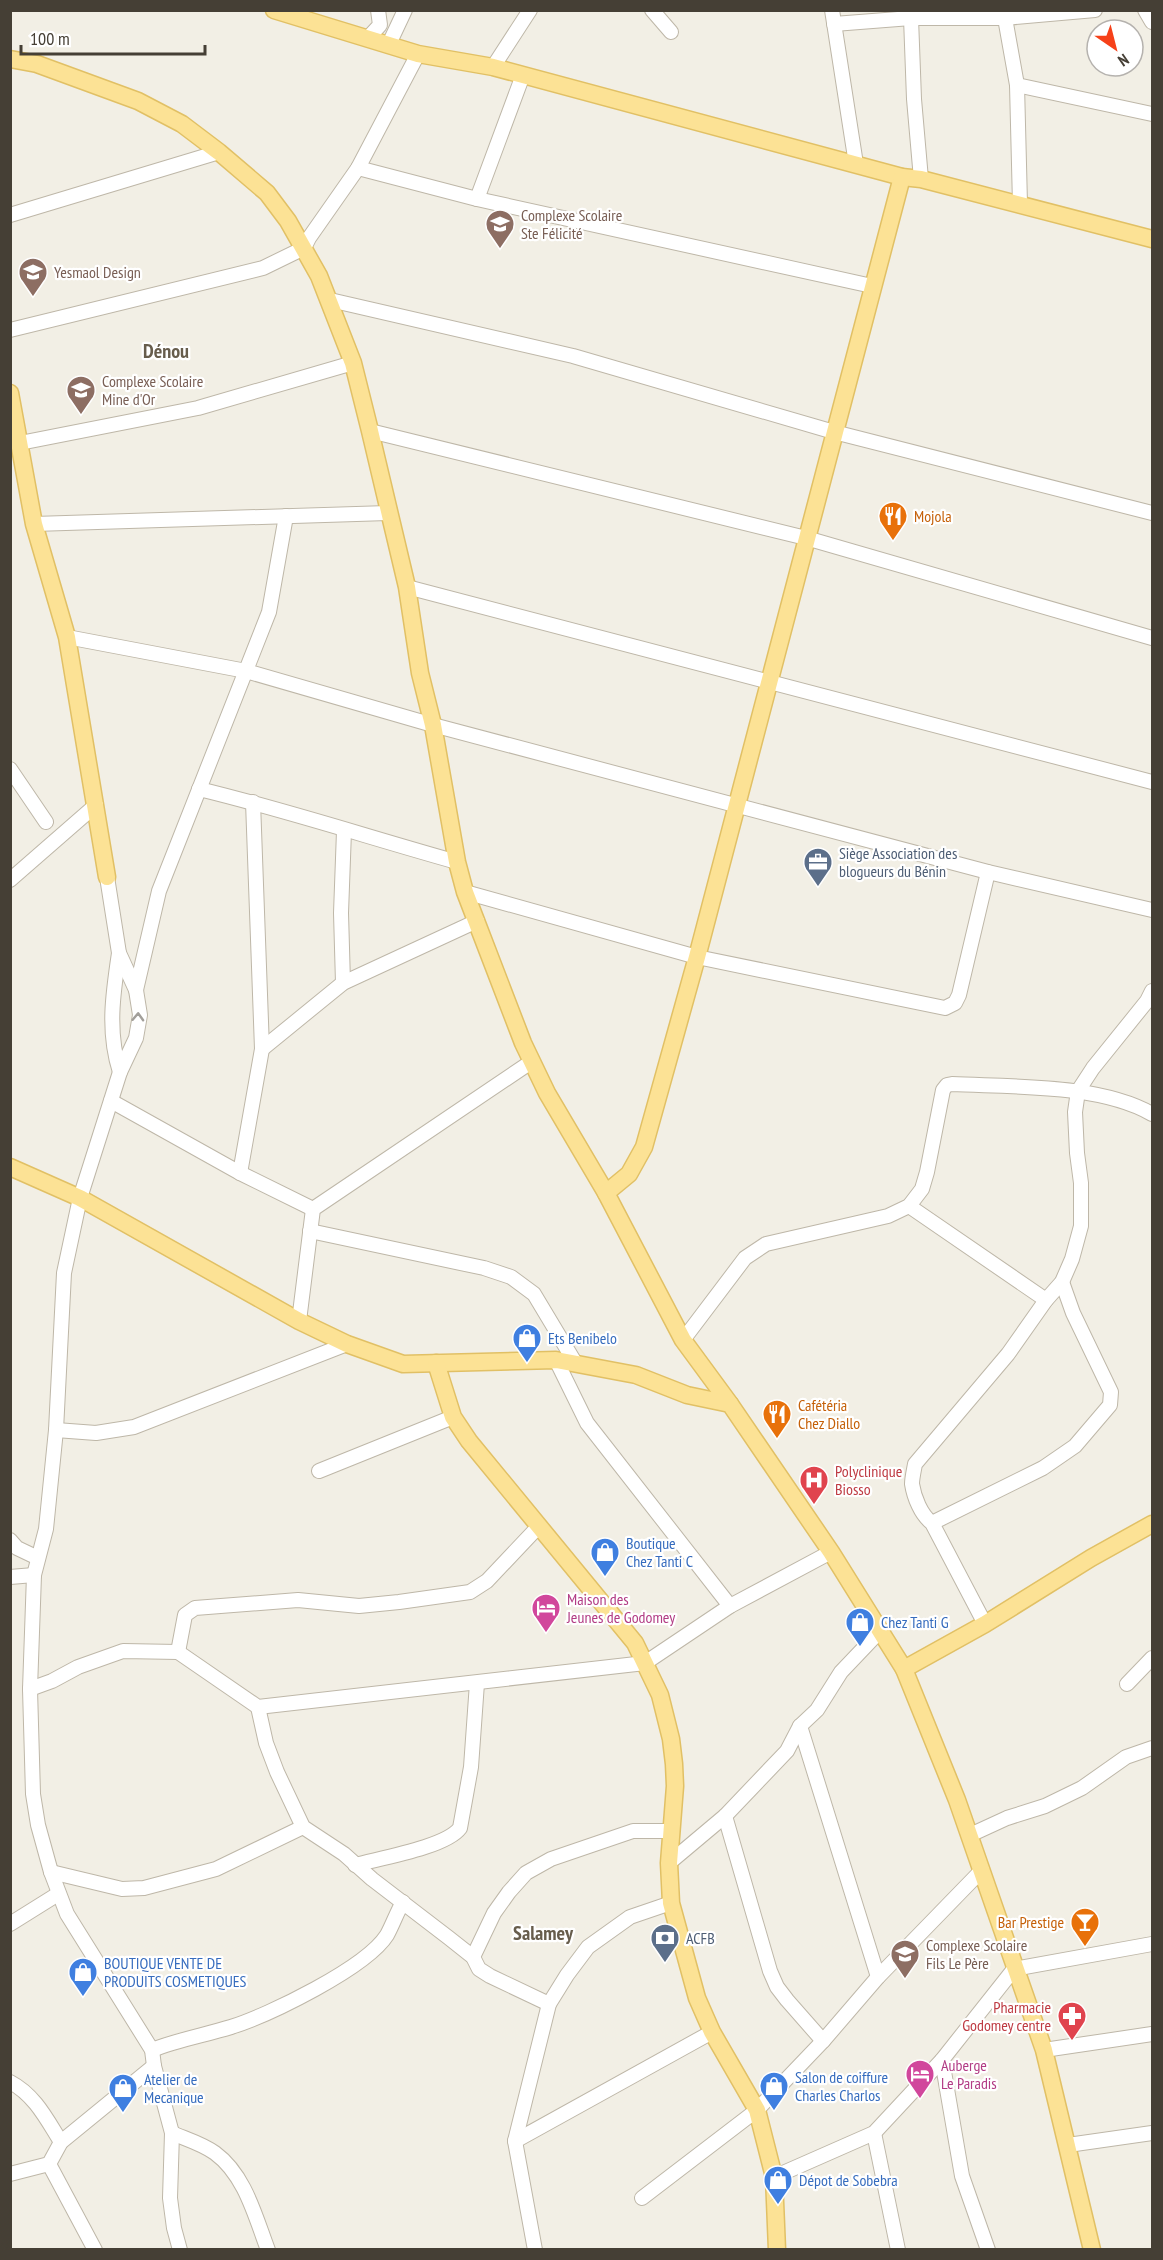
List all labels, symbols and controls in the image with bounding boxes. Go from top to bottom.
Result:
scale bar [21,18,206,56]
north arrow [1085,18,1145,78]
text: 100 m [30,27,70,50]
text: N [1114,50,1133,71]
place label: Complexe Scolaire Ste Félicité [521,205,622,243]
school or university icon: Complexe Scolaire Ste Félicité [484,208,516,250]
school or university icon: Yesmaol Design [17,256,49,298]
place label: Yesmaol Design [54,262,141,282]
district label: Dénou [143,338,189,364]
place label: Complexe Scolaire Mine d'Or [102,371,203,409]
school or university icon: Complexe Scolaire Mine d'Or [65,374,97,416]
restaurant icon: Mojola [877,500,909,542]
place label: Mojola [914,506,952,526]
place label: Siège Association des blogueurs du Bénin [839,843,957,881]
office icon: Siège Association des blogueurs du Bénin [802,846,834,888]
one-way arrow [132,1013,144,1022]
shop icon: Ets Benibelo [511,1322,543,1364]
place label: Ets Benibelo [548,1328,617,1348]
place label: Cafétéria Chez Diallo [798,1395,860,1433]
restaurant icon: Cafétéria Chez Diallo [761,1398,793,1440]
place label: Polyclinique Biosso [835,1461,902,1499]
hospital icon: Polyclinique Biosso [798,1464,830,1506]
place label: Boutique Chez Tanti C [626,1533,693,1571]
shop icon: Boutique Chez Tanti C [589,1536,621,1578]
place label: Maison des Jeunes de Godomey [566,1589,675,1627]
hotel icon: Maison des Jeunes de Godomey [530,1592,562,1634]
shop icon: Chez Tanti G [844,1606,876,1648]
place label: Chez Tanti G [881,1612,949,1632]
bar icon: Bar Prestige [1069,1906,1101,1948]
place label: Bar Prestige [998,1912,1064,1932]
district label: Salamey [513,1920,574,1946]
bank icon: ACFB [649,1922,681,1964]
place label: ACFB [686,1928,715,1948]
place label: Complexe Scolaire Fils Le Père [926,1935,1027,1973]
school or university icon: Complexe Scolaire Fils Le Père [889,1938,921,1980]
place label: BOUTIQUE VENTE DE PRODUITS COSMETIQUES [104,1953,247,1991]
shop icon: BOUTIQUE VENTE DE PRODUITS COSMETIQUES [67,1956,99,1998]
place label: Pharmacie Godomey centre [962,1997,1051,2035]
pharmacy icon: Pharmacie Godomey centre [1056,2000,1088,2042]
place label: Auberge Le Paradis [941,2055,997,2093]
hotel icon: Auberge Le Paradis [904,2058,936,2100]
place label: Salon de coiffure Charles Charlos [795,2067,888,2105]
place label: Atelier de Mecanique [144,2069,204,2107]
shop icon: Salon de coiffure Charles Charlos [758,2070,790,2112]
shop icon: Atelier de Mecanique [107,2072,139,2114]
shop icon: Dépot de Sobebra [762,2164,794,2206]
place label: Dépot de Sobebra [799,2170,898,2190]

